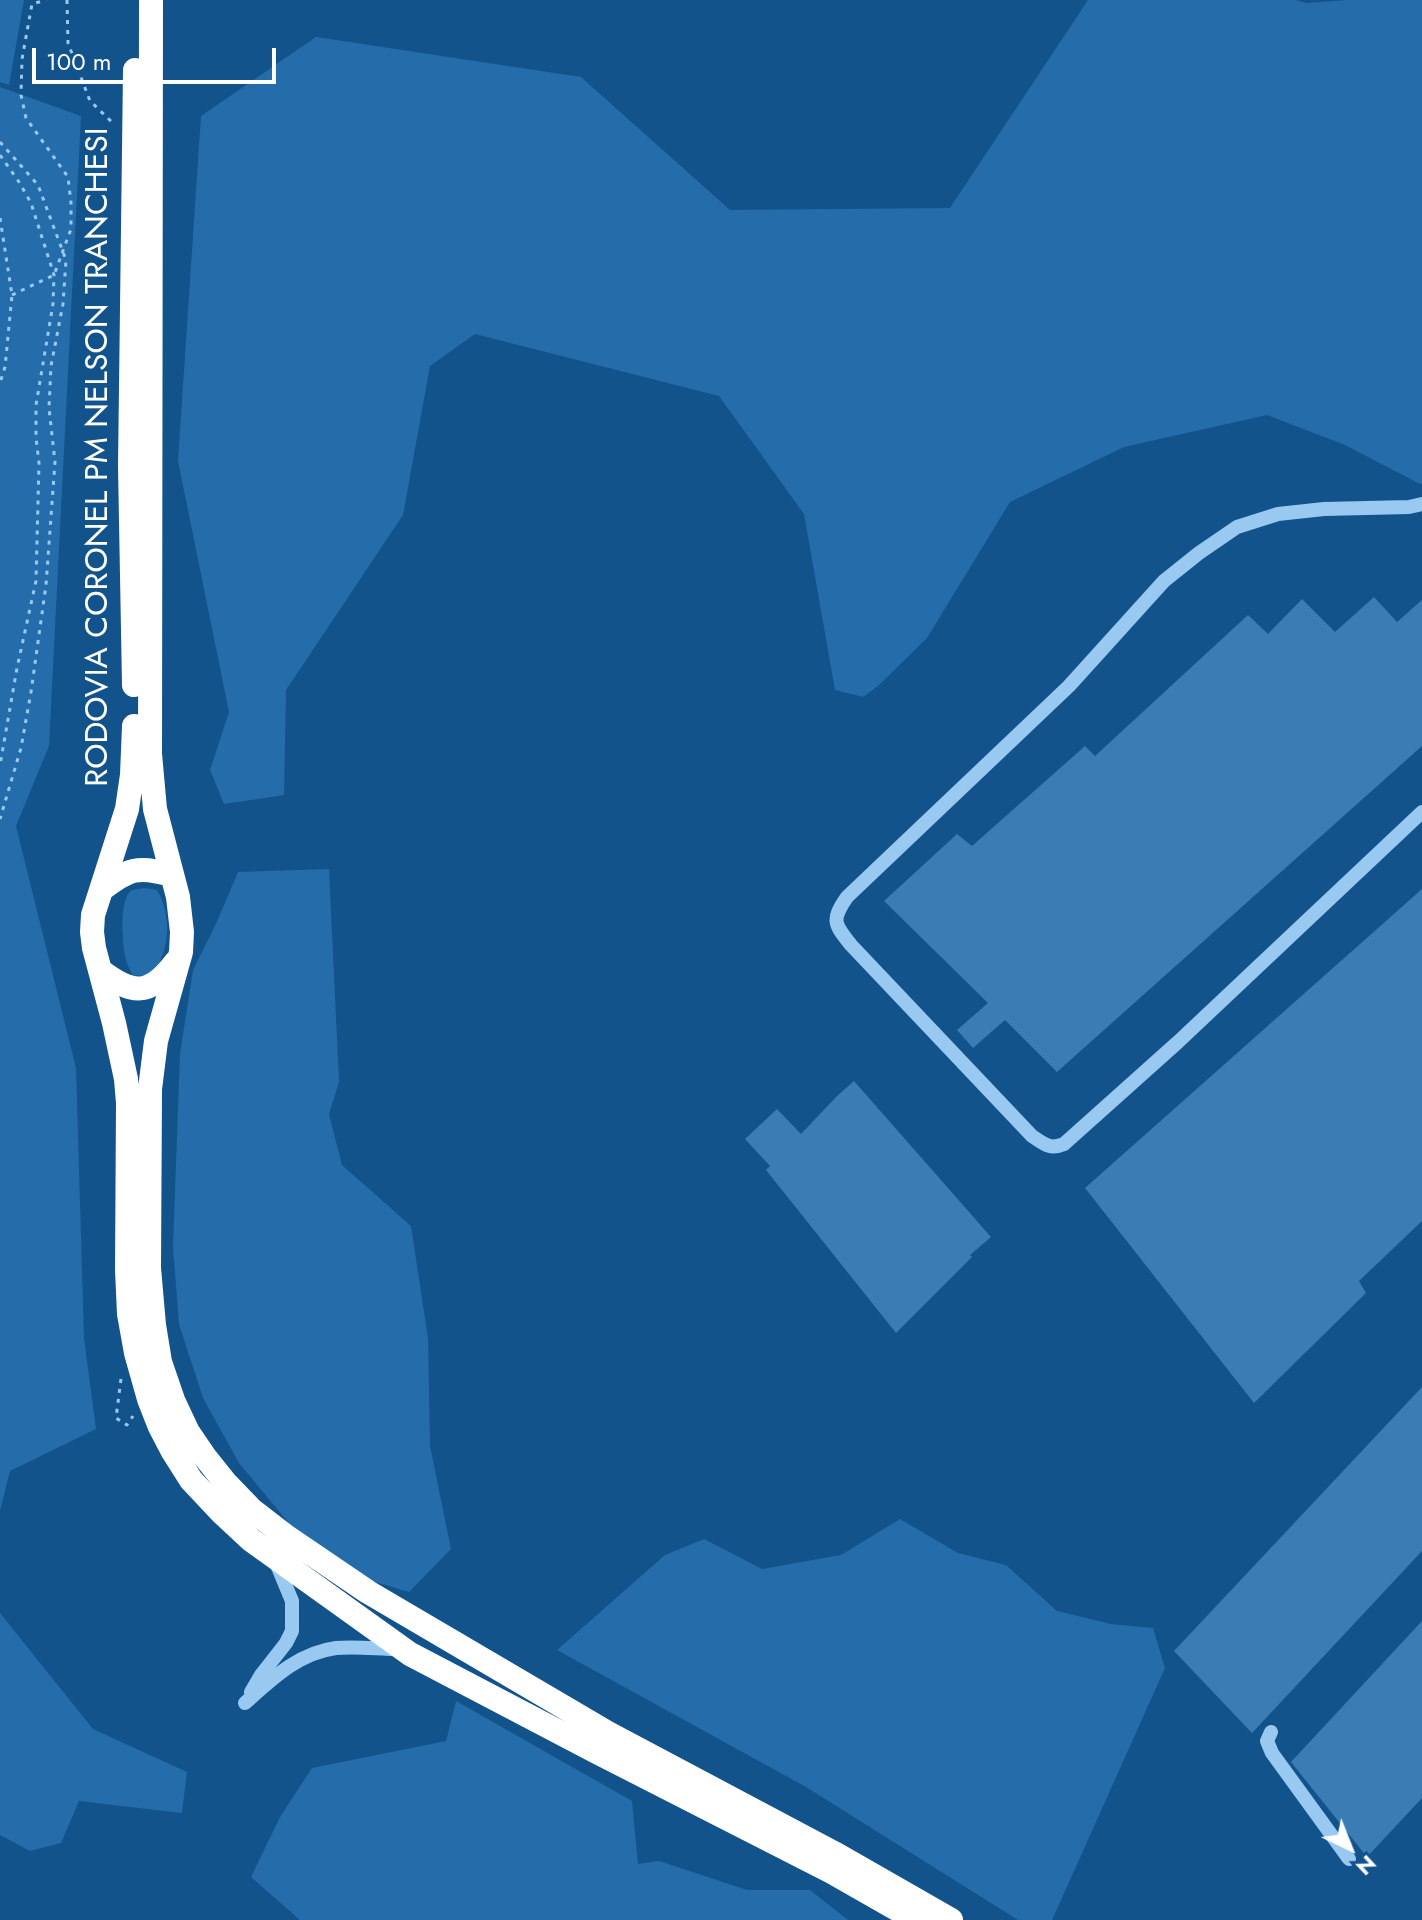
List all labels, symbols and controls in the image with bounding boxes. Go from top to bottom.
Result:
scale bar [36,32,280,82]
text: 100 m [46,44,112,79]
street label: RODOVIA CORONEL PM NELSON TRANCHESI [80,127,118,787]
north arrow [1310,1808,1390,1888]
text: N [1349,1848,1384,1883]

